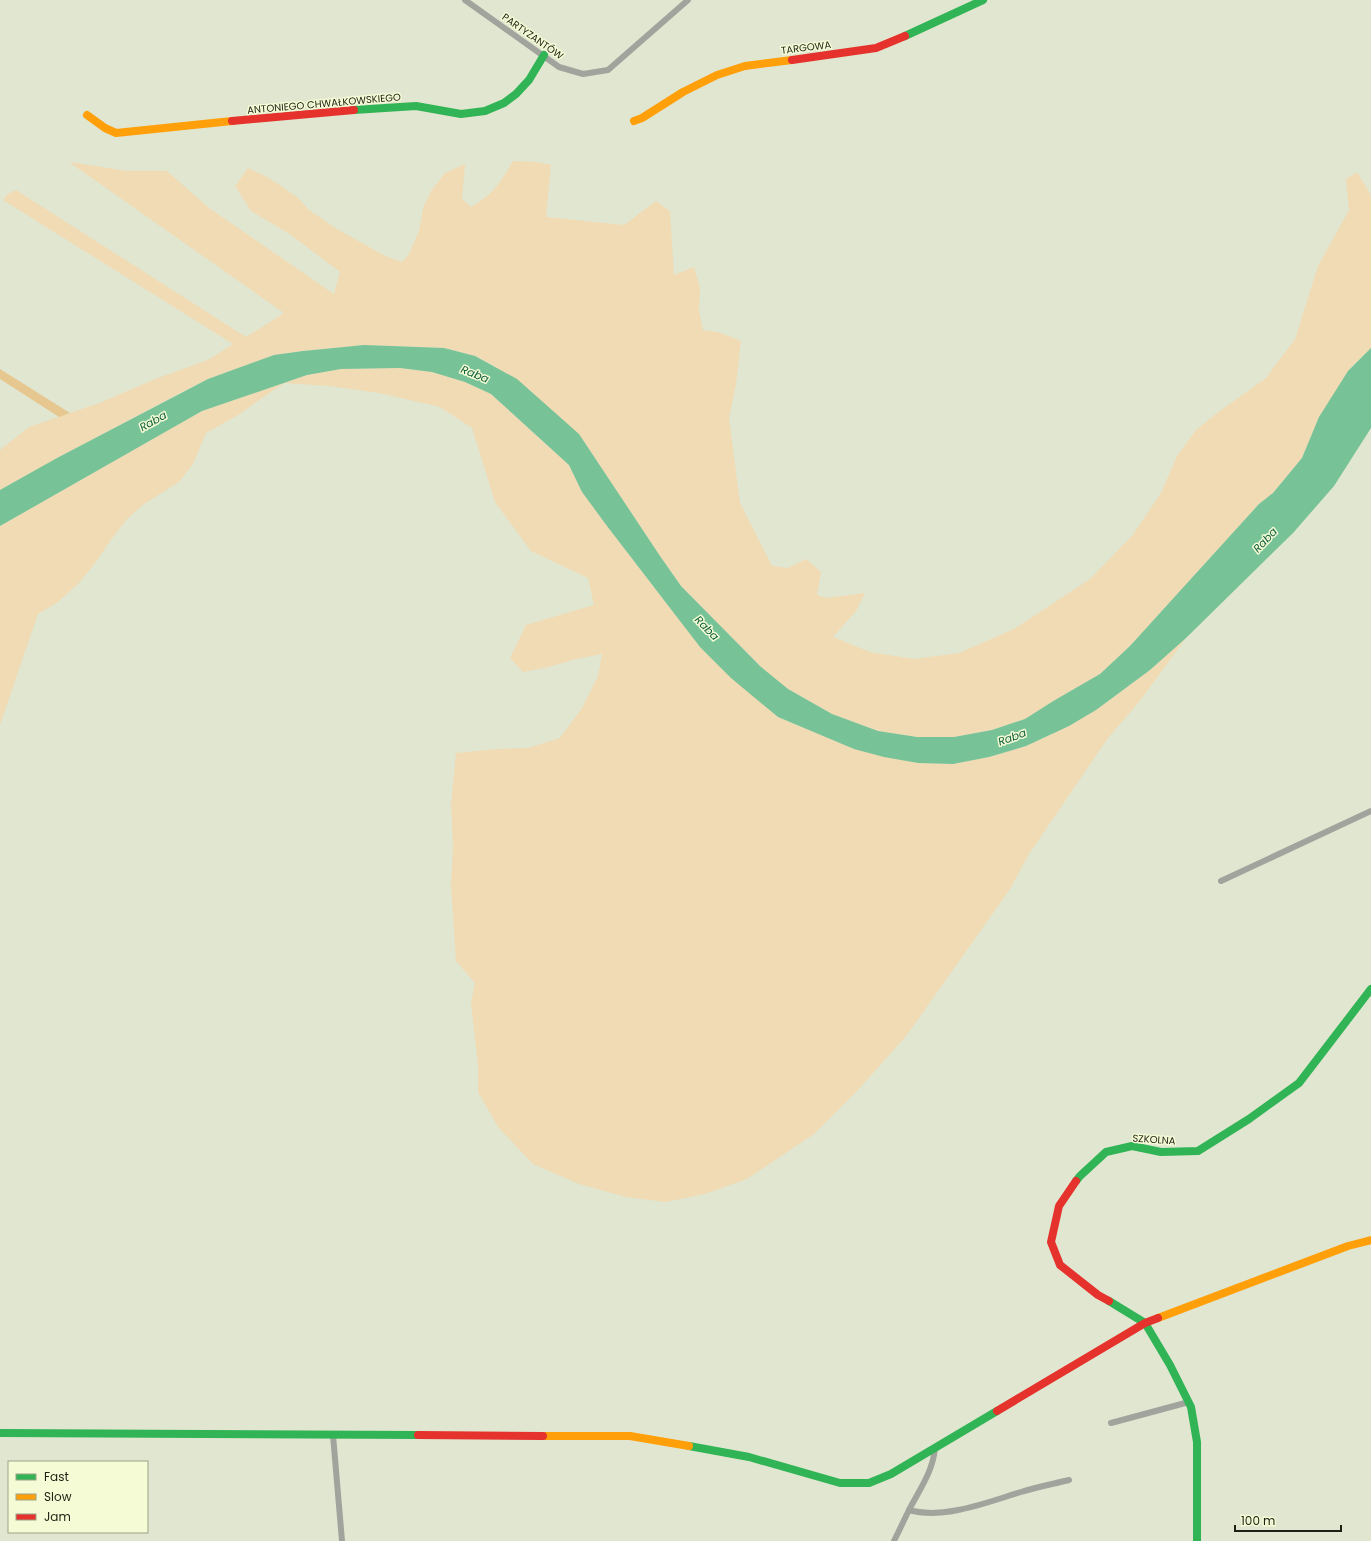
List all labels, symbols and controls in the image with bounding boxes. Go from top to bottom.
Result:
street label: PARTYZANTÓW [499,10,567,63]
street label: TARGOWA [780,37,832,58]
street label: ANTONIEGO CHWAŁKOWSKIEGO [247,89,402,118]
water label: Raba [459,361,492,387]
water label: Raba [136,407,170,435]
water label: Raba [1249,524,1281,556]
water label: Raba [691,612,723,644]
water label: Raba [996,724,1029,749]
street label: SZKOLNA [1132,1131,1176,1149]
legend [8,1461,148,1533]
text: Fast [44,1468,69,1485]
text: Slow [44,1488,72,1505]
scale bar [1235,1507,1341,1533]
text: Jam [44,1508,71,1525]
text: 100 m [1241,1512,1275,1529]

